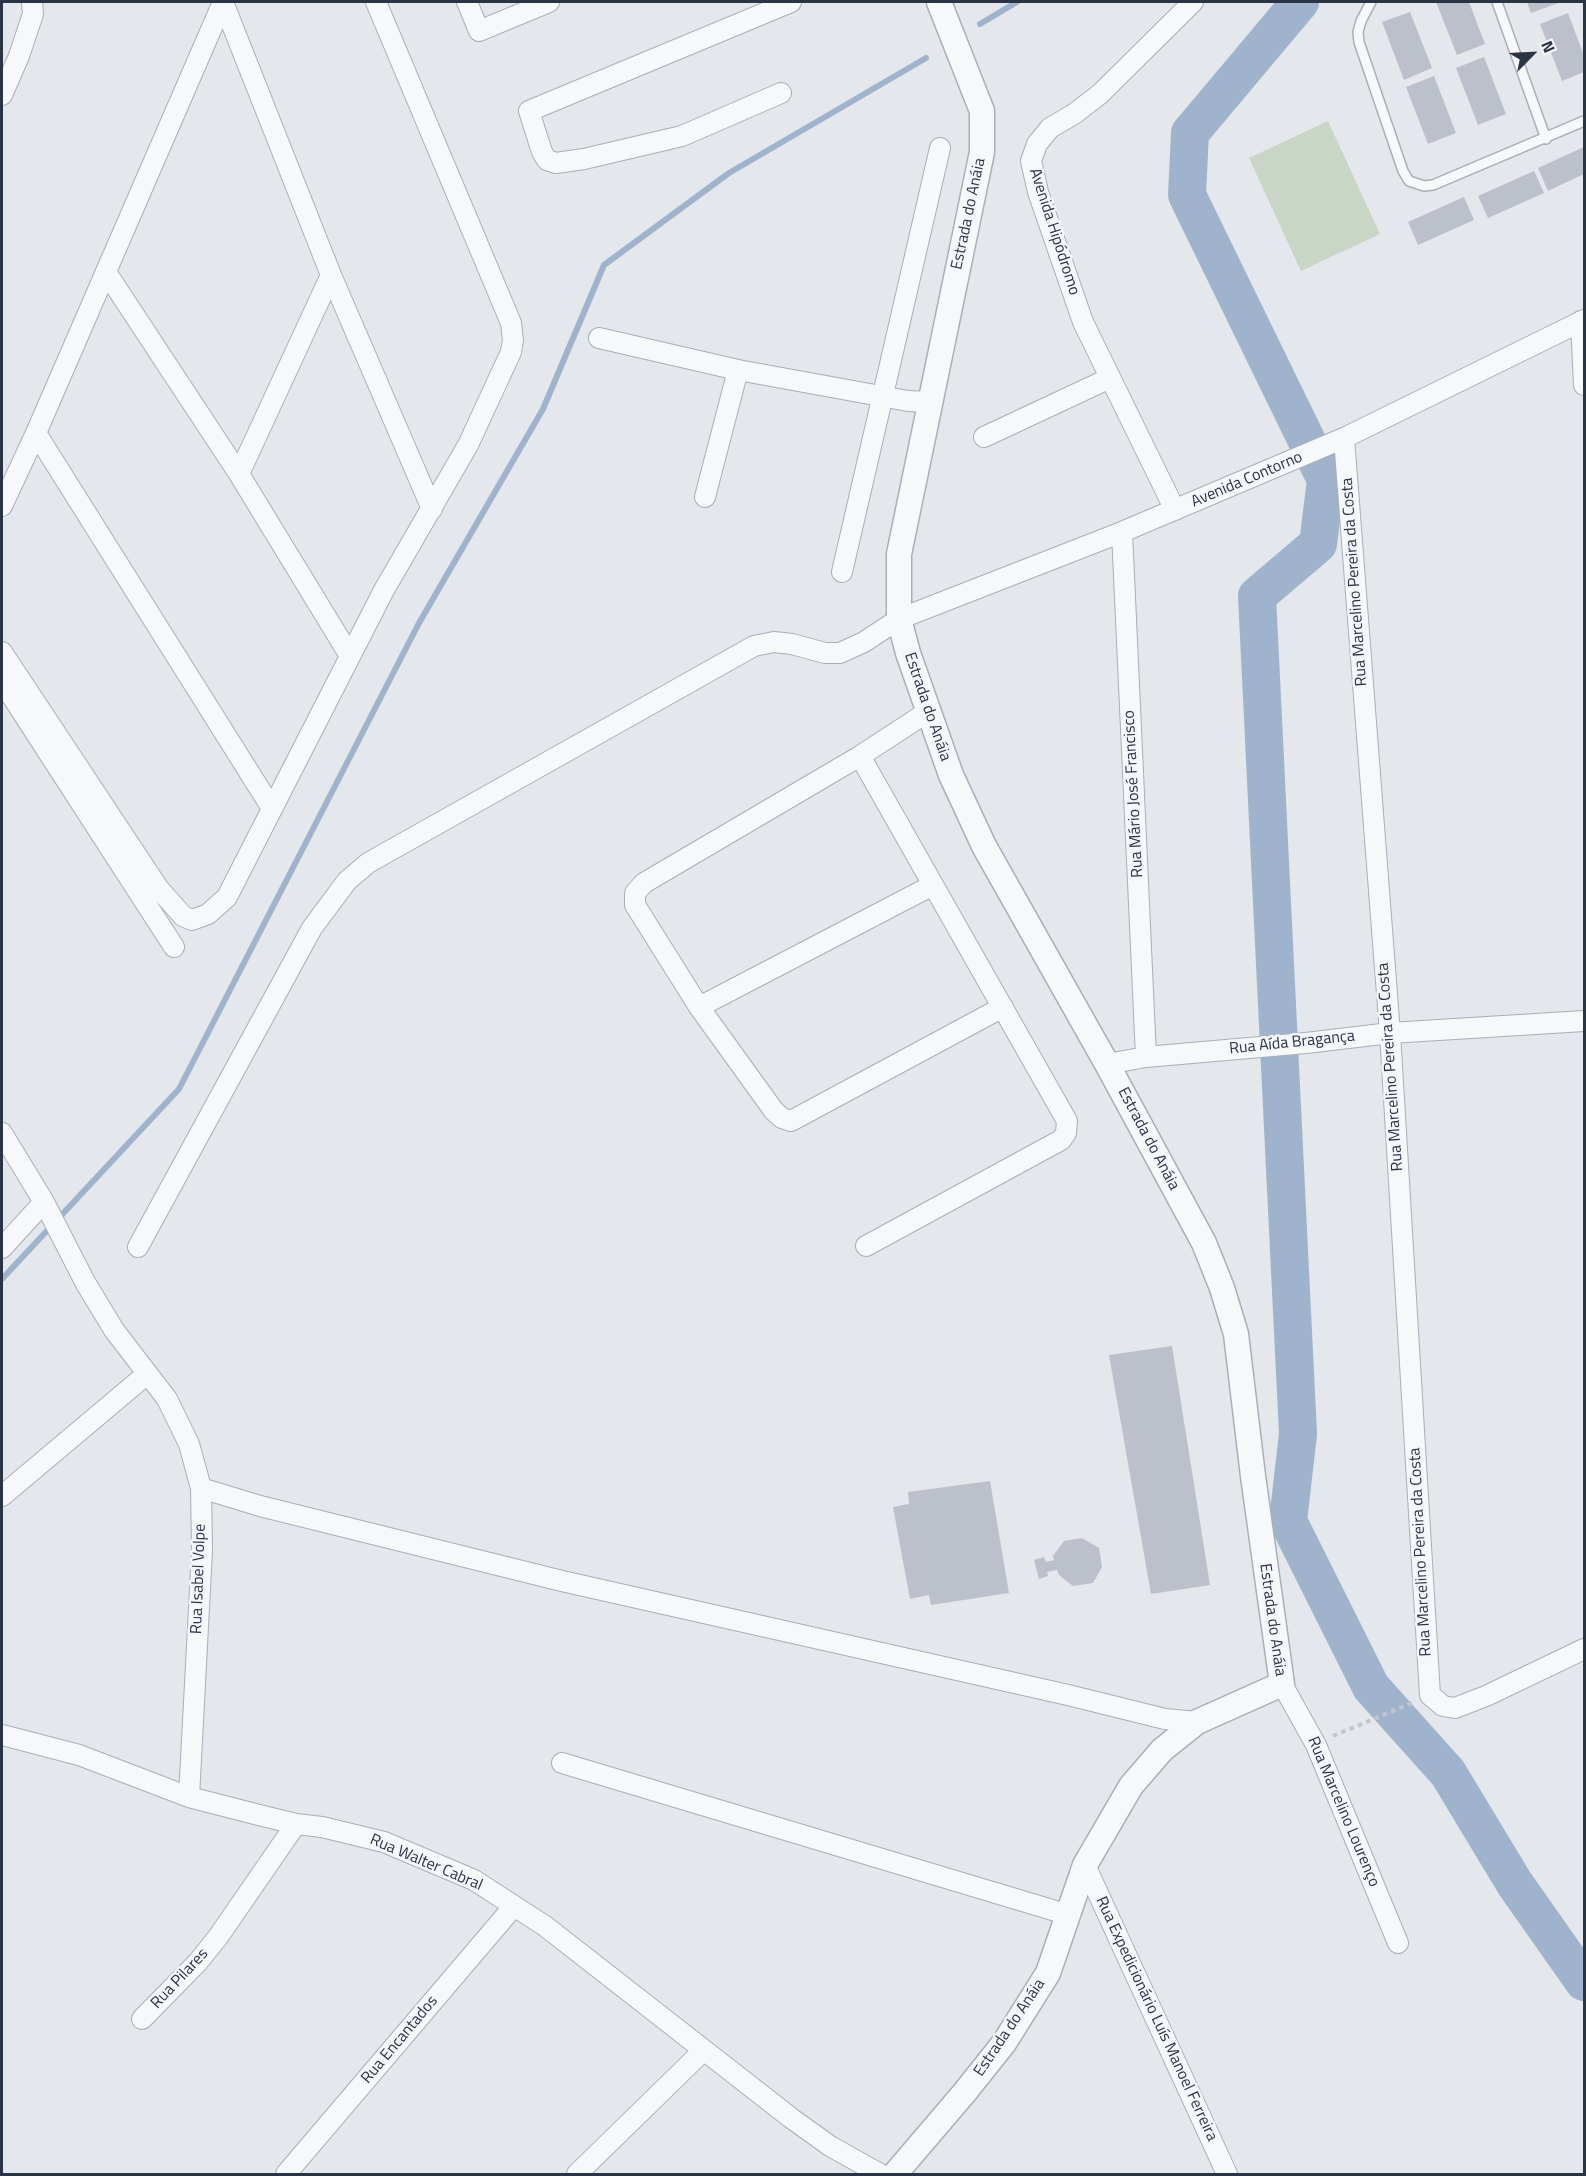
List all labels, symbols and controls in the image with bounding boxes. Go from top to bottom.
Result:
north arrow [1502,24,1562,84]
text: N [1535,37,1562,57]
street label: Estrada do Anáia [948,156,990,272]
street label: Avenida Hipódromo [1024,166,1084,298]
street label: Avenida Contorno [1188,448,1306,512]
street label: Rua Marcelino Pereira da Costa [1338,477,1372,687]
street label: Estrada do Anáia [899,650,955,764]
street label: Rua Mário José Francisco [1120,710,1148,878]
street label: Rua Marcelino Pereira da Costa [1374,962,1408,1172]
street label: Rua Aída Bragança [1228,1027,1356,1059]
street label: Estrada do Anáia [1113,1084,1183,1194]
street label: Rua Marcelino Pereira da Costa [1406,1447,1436,1657]
street label: Rua Isabel Volpe [187,1523,211,1635]
street label: Estrada do Anáia [1255,1562,1289,1678]
street label: Rua Marcelino Lourenço [1303,1734,1383,1890]
street label: Rua Walter Cabral [367,1831,485,1895]
street label: Rua Expedicionário Luís Manoel Ferreira [1091,1894,1221,2144]
street label: Rua Pilares [147,1945,213,2013]
street label: Estrada do Anáia [970,1976,1050,2080]
street label: Rua Encantados [358,1992,442,2088]

